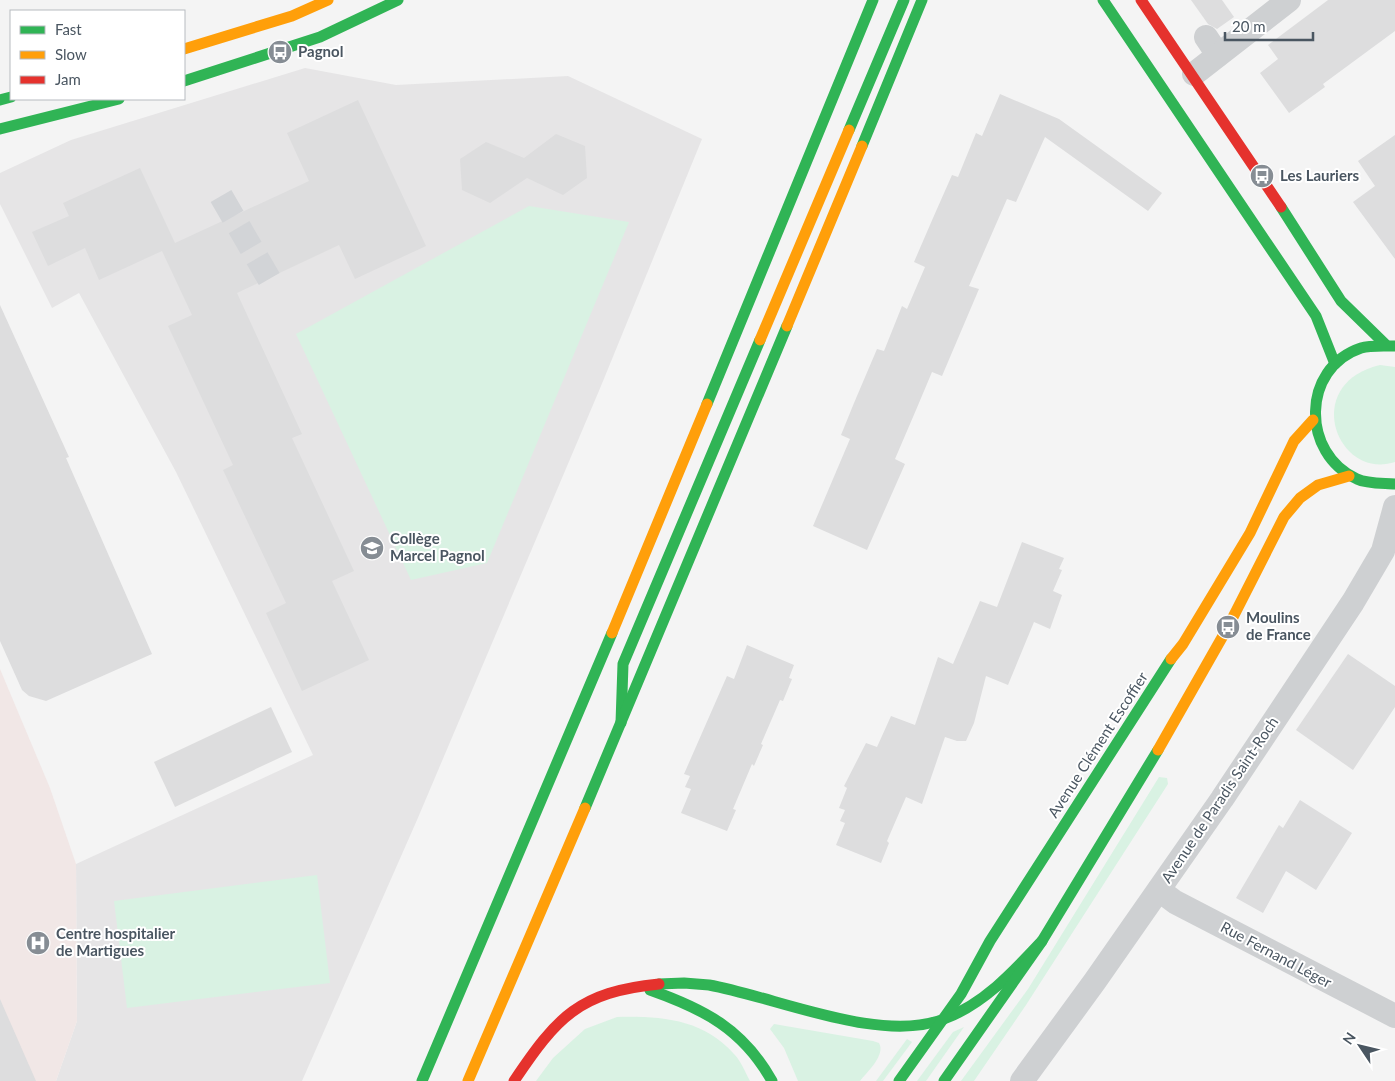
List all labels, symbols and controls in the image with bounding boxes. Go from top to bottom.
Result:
legend [10,10,185,100]
scale bar [1225,10,1312,42]
text: 20 m [1232,17,1266,35]
text: Fast [55,20,82,38]
bus stop icon: Pagnol [267,39,293,65]
place label: Pagnol [298,42,343,60]
text: Slow [55,45,87,63]
text: Jam [55,70,81,88]
bus stop icon: Les Lauriers [1249,163,1275,189]
place label: Les Lauriers [1280,166,1360,184]
place label: Collège Marcel Pagnol [390,529,485,564]
school or university icon: Collège Marcel Pagnol [359,535,385,561]
place label: Moulins de France [1246,608,1311,643]
bus stop icon: Moulins de France [1215,614,1241,640]
street label: Avenue Clément Escoffier [1043,668,1151,821]
street label: Avenue de Paradis Saint-Roch [1157,713,1282,886]
street label: Rue Fernand Léger [1218,917,1335,991]
place label: Centre hospitalier de Martigues [56,924,175,959]
hospital icon: Centre hospitalier de Martigues [25,930,51,956]
north arrow [1335,1021,1385,1071]
text: N [1339,1029,1359,1048]

